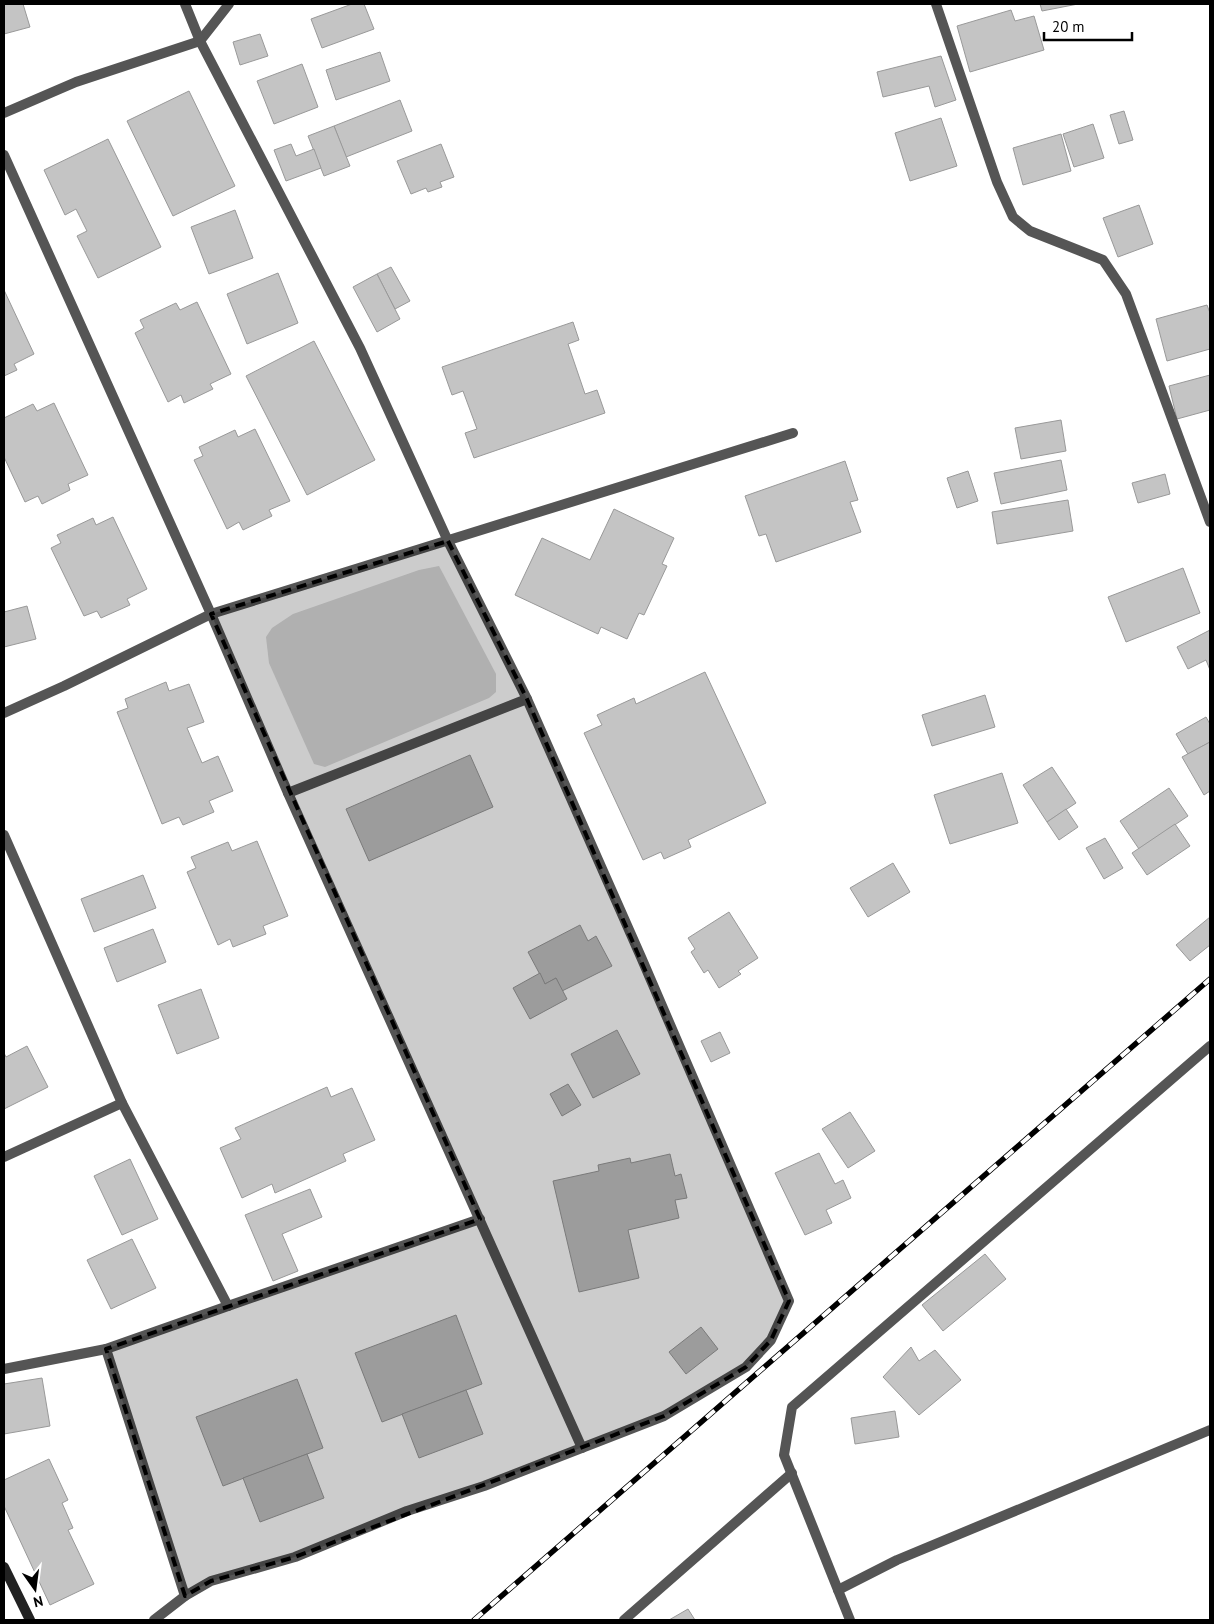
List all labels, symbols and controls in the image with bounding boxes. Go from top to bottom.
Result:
scale bar [1044,10,1132,42]
text: 20 m [1052,17,1085,36]
north arrow [10,1564,60,1614]
text: N [32,1592,45,1611]

